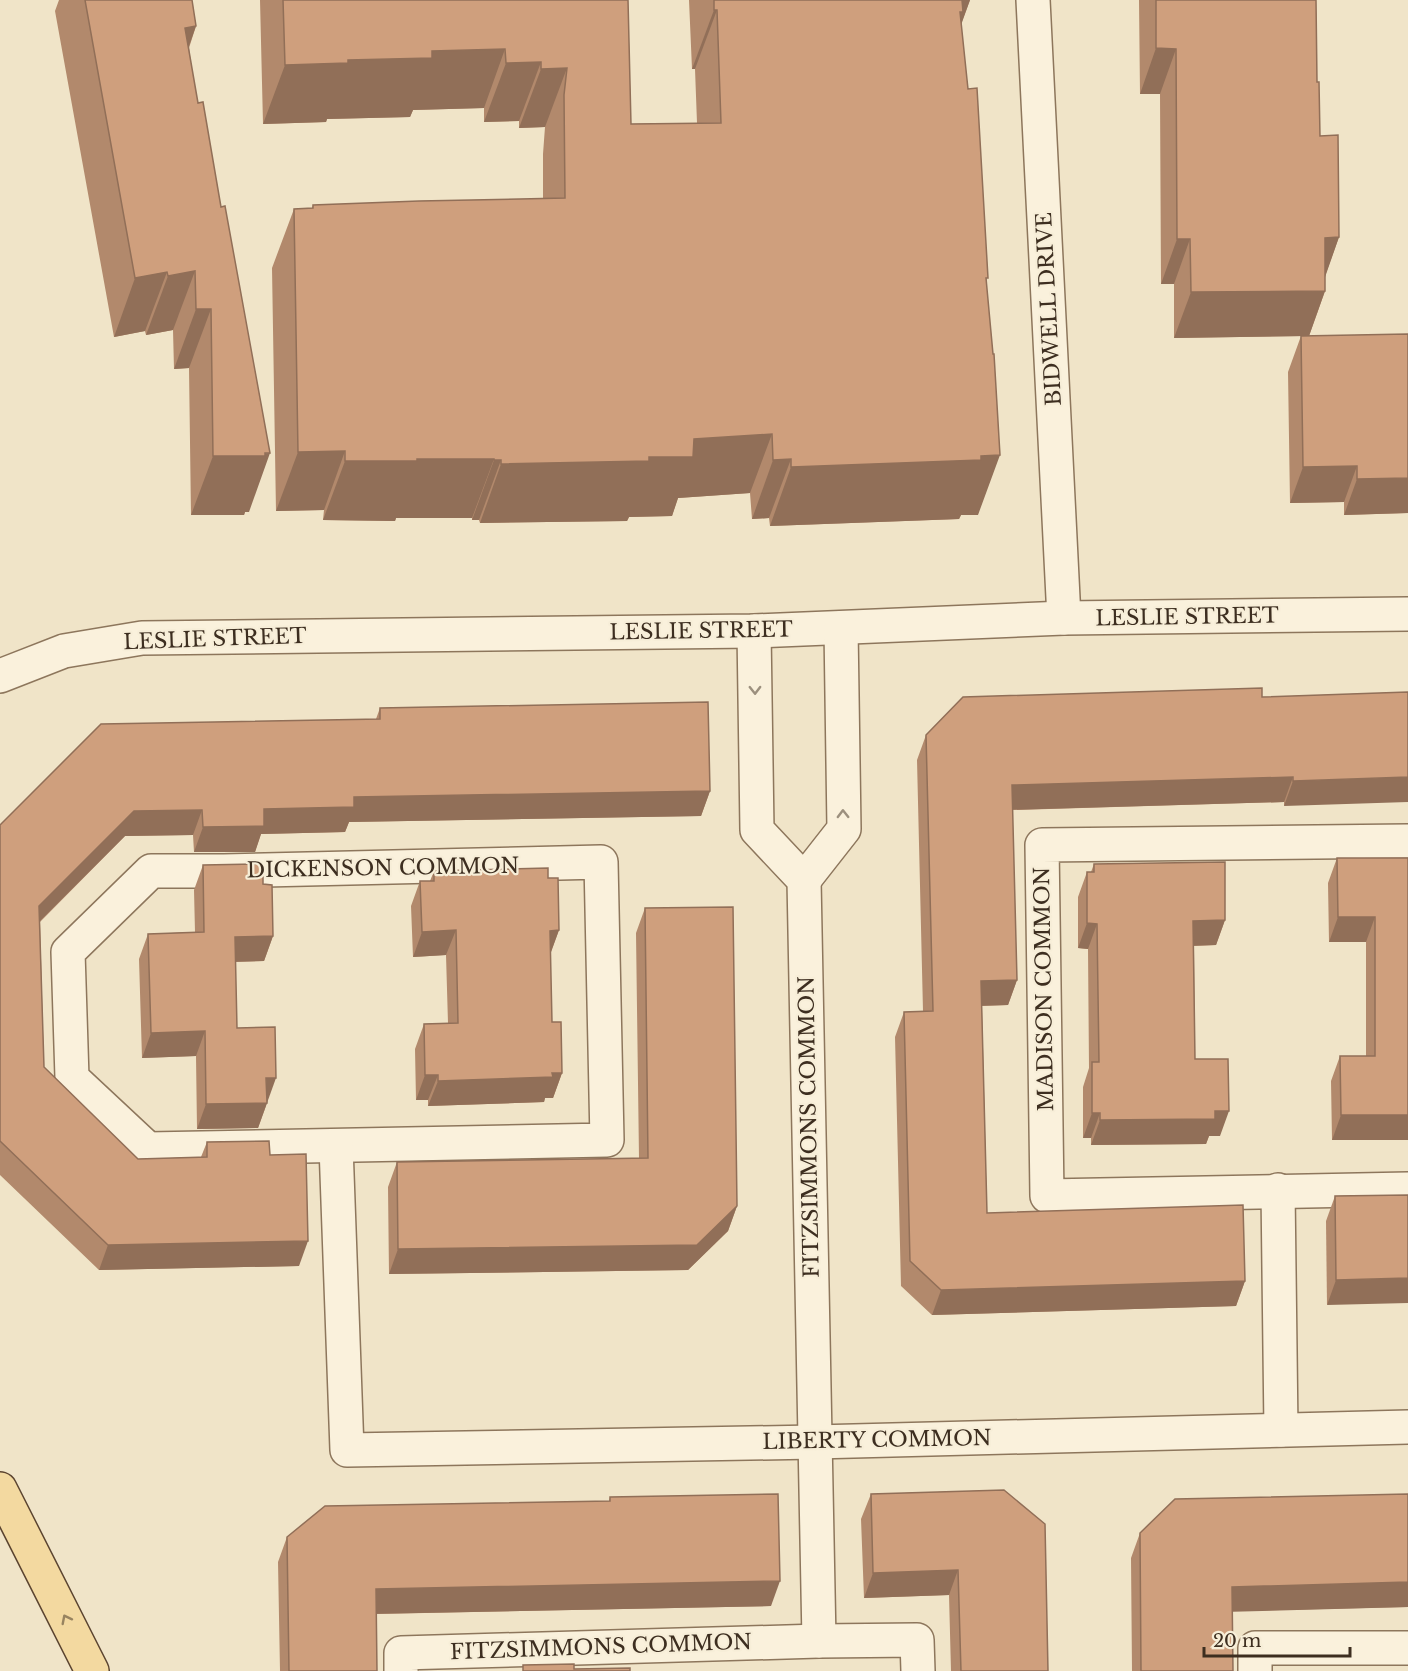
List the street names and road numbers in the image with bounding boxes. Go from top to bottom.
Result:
street label: BIDWELL DRIVE [1031,212,1067,406]
street label: LESLIE STREET [1095,602,1279,632]
street label: LESLIE STREET [609,616,793,646]
street label: LESLIE STREET [123,623,307,655]
street label: DICKENSON COMMON [246,853,520,883]
street label: MADISON COMMON [1029,866,1059,1112]
street label: FITZSIMMONS COMMON [793,976,825,1278]
street label: LIBERTY COMMON [762,1425,992,1455]
street label: FITZSIMMONS COMMON [450,1629,752,1665]

